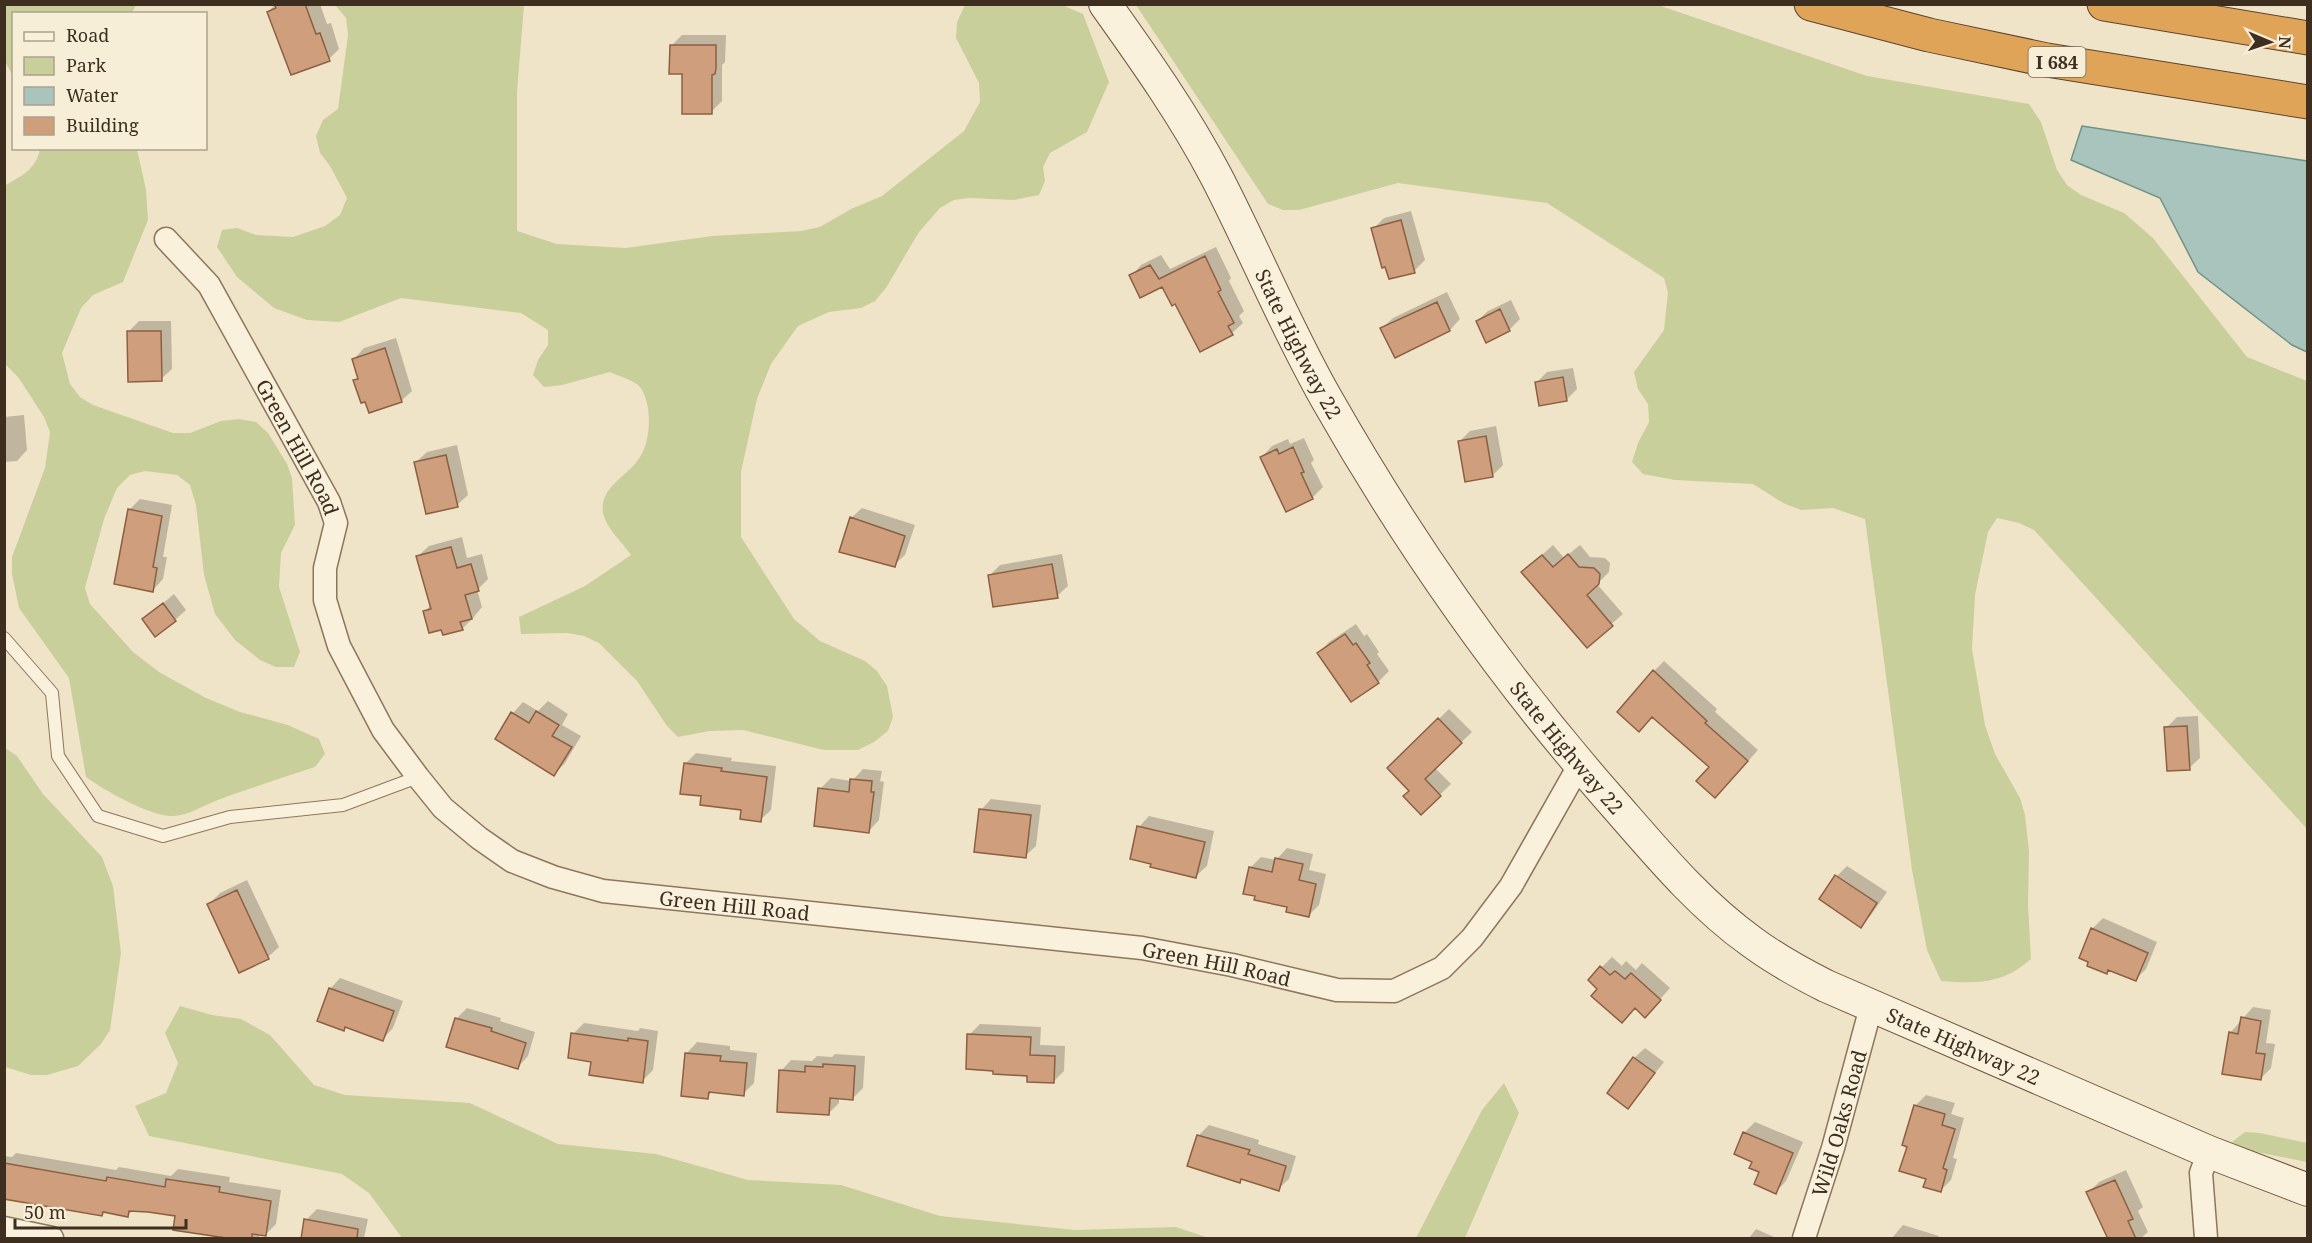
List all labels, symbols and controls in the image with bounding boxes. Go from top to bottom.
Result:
legend [12,12,207,150]
north arrow [2240,12,2300,72]
text: Road [66,23,109,47]
text: N [2274,36,2296,50]
road number: I 684 [2028,47,2086,77]
text: Park [66,53,106,77]
text: Water [66,83,119,107]
text: Building [66,113,139,137]
street label: State Highway 22 [1250,264,1349,424]
street label: Green Hill Road [250,374,346,518]
street label: State Highway 22 [1504,675,1630,820]
street label: Green Hill Road [658,884,811,926]
street label: Green Hill Road [1140,935,1294,992]
street label: State Highway 22 [1882,1000,2045,1091]
street label: Wild Oaks Road [1805,1047,1872,1200]
scale bar [15,1192,186,1230]
text: 50 m [24,1200,66,1224]

